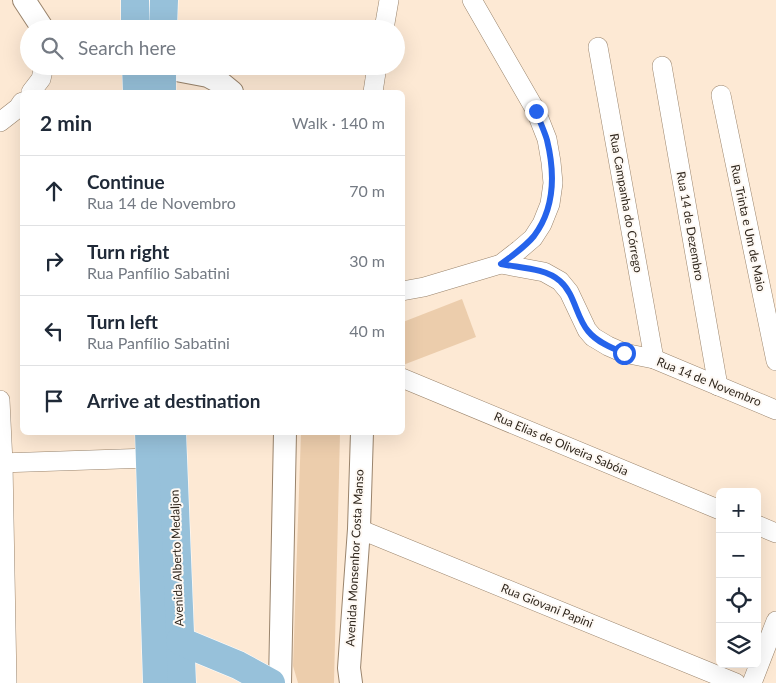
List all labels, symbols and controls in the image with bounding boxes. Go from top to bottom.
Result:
search box [20,20,405,75]
icon: search [38,34,66,62]
text: Search here [78,36,176,59]
route end [525,100,548,123]
text: 2 min [40,110,92,135]
text: Walk · 140 m [292,113,385,132]
street label: Rua Campanha do Córrego [607,132,646,274]
street label: Rua Trinta e Um de Maio [728,163,769,293]
text: Continue [87,170,165,193]
street label: Rua 14 de Dezembro [673,170,708,282]
icon: ahead [40,177,68,205]
text: 70 m [349,181,385,200]
text: Rua 14 de Novembro [87,193,236,212]
text: Turn right [87,240,169,263]
icon: right [40,247,68,275]
text: 30 m [349,251,385,270]
text: Rua Panfílio Sabatini [87,263,230,282]
text: Turn left [87,310,158,333]
icon: left [40,317,68,345]
text: 40 m [349,321,385,340]
text: Rua Panfílio Sabatini [87,333,230,352]
route start [613,342,636,365]
street label: Rua 14 de Novembro [655,354,764,409]
icon: arrive [40,387,68,415]
text: Arrive at destination [87,389,260,412]
street label: Rua Elias de Oliveira Sabóia [492,408,631,479]
street label: Avenida Monsenhor Costa Manso [342,469,367,647]
map controls [716,488,761,668]
button: + [716,488,761,533]
street label: Avenida Alberto Medaljon [167,489,186,627]
button: − [716,533,761,578]
button: locate [716,578,761,623]
street label: Rua Giovani Papini [499,580,596,631]
button: layers [716,623,761,668]

